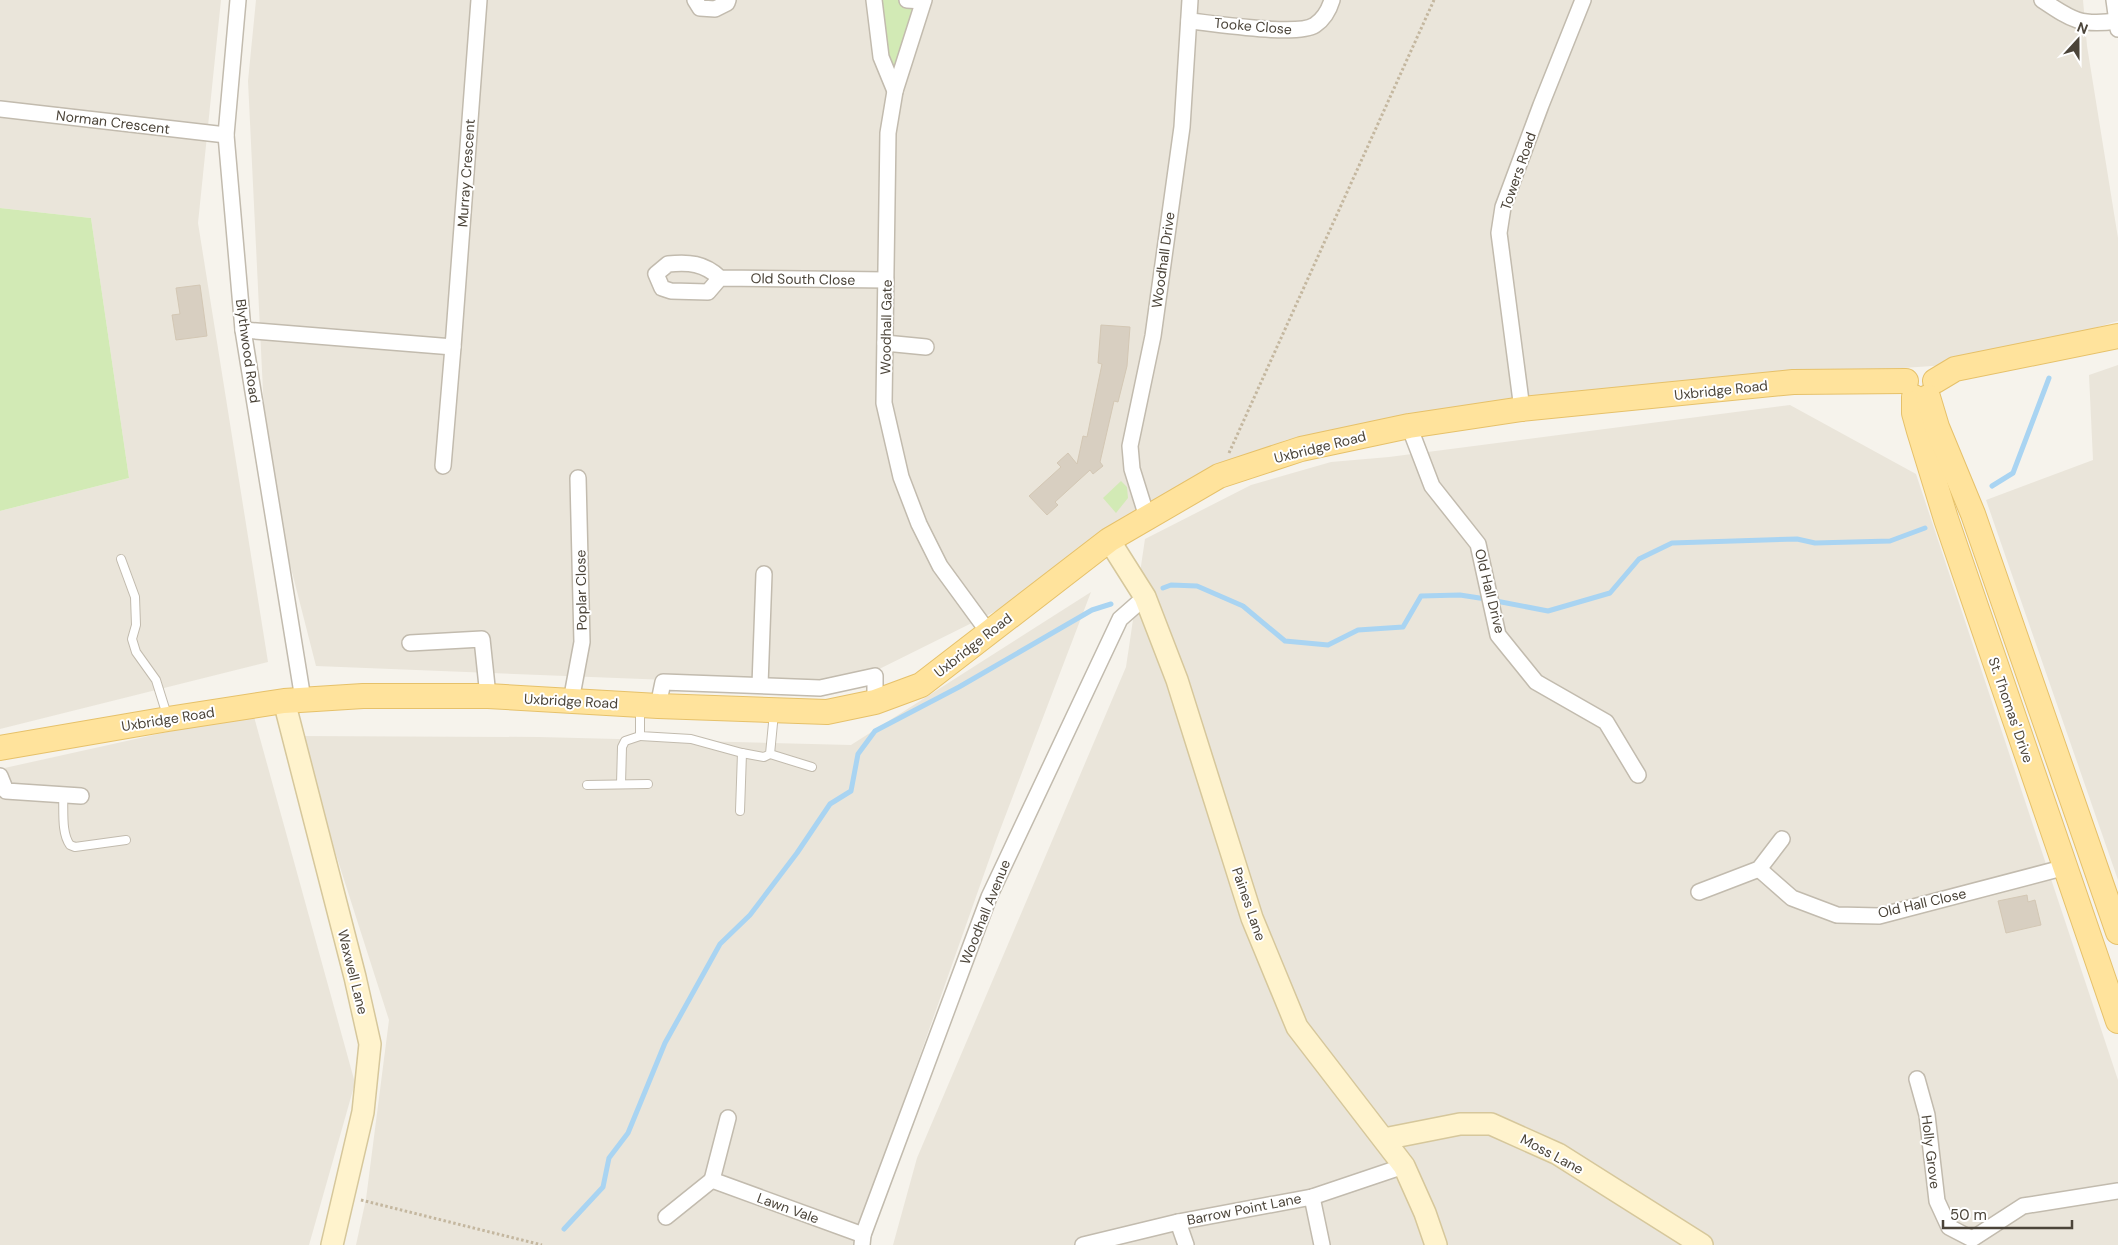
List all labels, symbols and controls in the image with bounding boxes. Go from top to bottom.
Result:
street label: Tooke Close [1213,14,1293,38]
north arrow [2053,15,2103,65]
text: N [2075,18,2091,38]
street label: Norman Crescent [55,106,171,138]
street label: Murray Crescent [453,118,479,228]
street label: Towers Road [1496,130,1540,212]
street label: Woodhall Drive [1147,211,1179,309]
street label: Old South Close [751,269,856,289]
street label: Woodhall Gate [876,279,896,375]
street label: Blythwood Road [232,298,264,404]
street label: Uxbridge Road [1673,376,1769,404]
street label: Uxbridge Road [1272,427,1368,467]
street label: Old Hall Drive [1471,547,1509,635]
street label: Poplar Close [571,549,591,631]
street label: Uxbridge Road [930,609,1016,681]
street label: St. Thomas' Drive [1984,655,2038,765]
street label: Uxbridge Road [524,690,618,712]
street label: Uxbridge Road [120,703,216,735]
street label: Woodhall Avenue [956,857,1014,967]
street label: Paines Lane [1228,865,1270,943]
street label: Old Hall Close [1876,884,1968,922]
street label: Waxwell Lane [334,928,372,1016]
street label: Holly Grove [1918,1114,1944,1190]
street label: Moss Lane [1517,1130,1587,1178]
street label: Lawn Vale [755,1188,821,1228]
street label: Barrow Point Lane [1185,1189,1303,1229]
scale bar [1943,1198,2072,1230]
text: 50 m [1950,1205,1987,1225]

